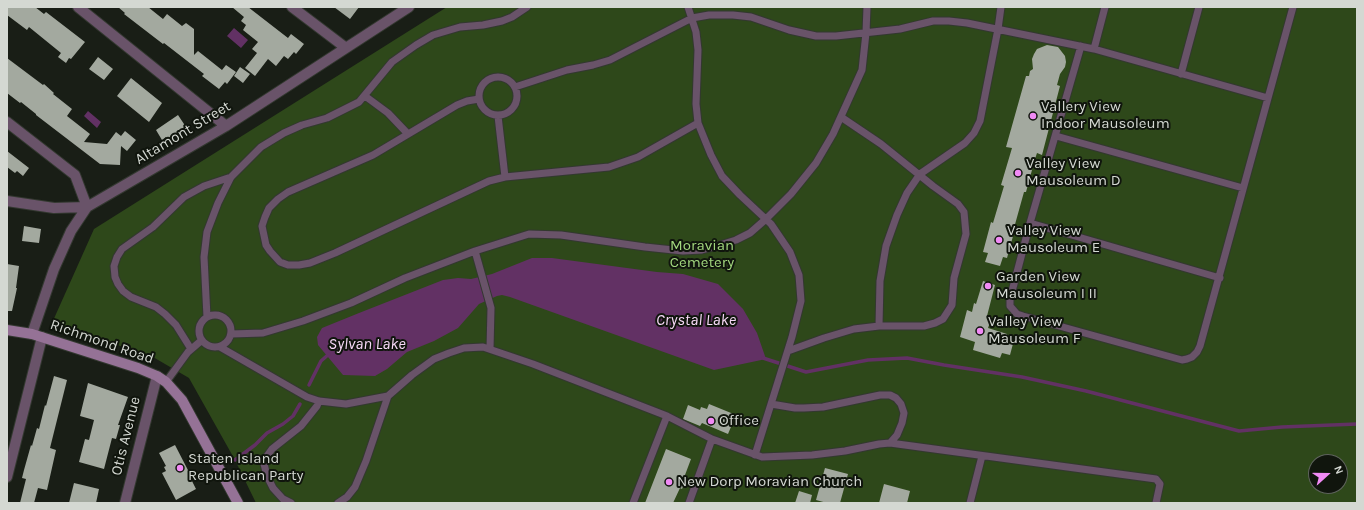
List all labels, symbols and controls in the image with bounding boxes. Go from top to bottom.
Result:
street label: Altamont Street [132,97,234,169]
place label: Vallery View Indoor Mausoleum [1041,98,1170,133]
marker: Vallery View Indoor Mausoleum [1028,111,1038,121]
place label: Valley View Mausoleum D [1026,155,1121,190]
marker: Valley View Mausoleum D [1013,168,1023,178]
place label: Valley View Mausoleum E [1007,222,1100,257]
marker: Valley View Mausoleum E [994,235,1004,245]
park label: Moravian Cemetery [670,237,734,272]
place label: Garden View Mausoleum I II [996,268,1097,303]
marker: Garden View Mausoleum I II [983,281,993,291]
water label: Crystal Lake [656,310,736,330]
place label: Valley View Mausoleum F [988,313,1081,348]
street label: Richmond Road [48,316,156,368]
marker: Valley View Mausoleum F [975,326,985,336]
water label: Sylvan Lake [328,334,406,354]
street label: Otis Avenue [108,395,144,477]
place label: Office [719,412,759,430]
marker: Office [706,416,716,426]
place label: Staten Island Republican Party [188,450,304,485]
north arrow [1308,454,1348,494]
marker: Staten Island Republican Party [175,463,185,473]
text: N [1331,464,1346,476]
place label: New Dorp Moravian Church [677,473,862,491]
marker: New Dorp Moravian Church [664,477,674,487]

